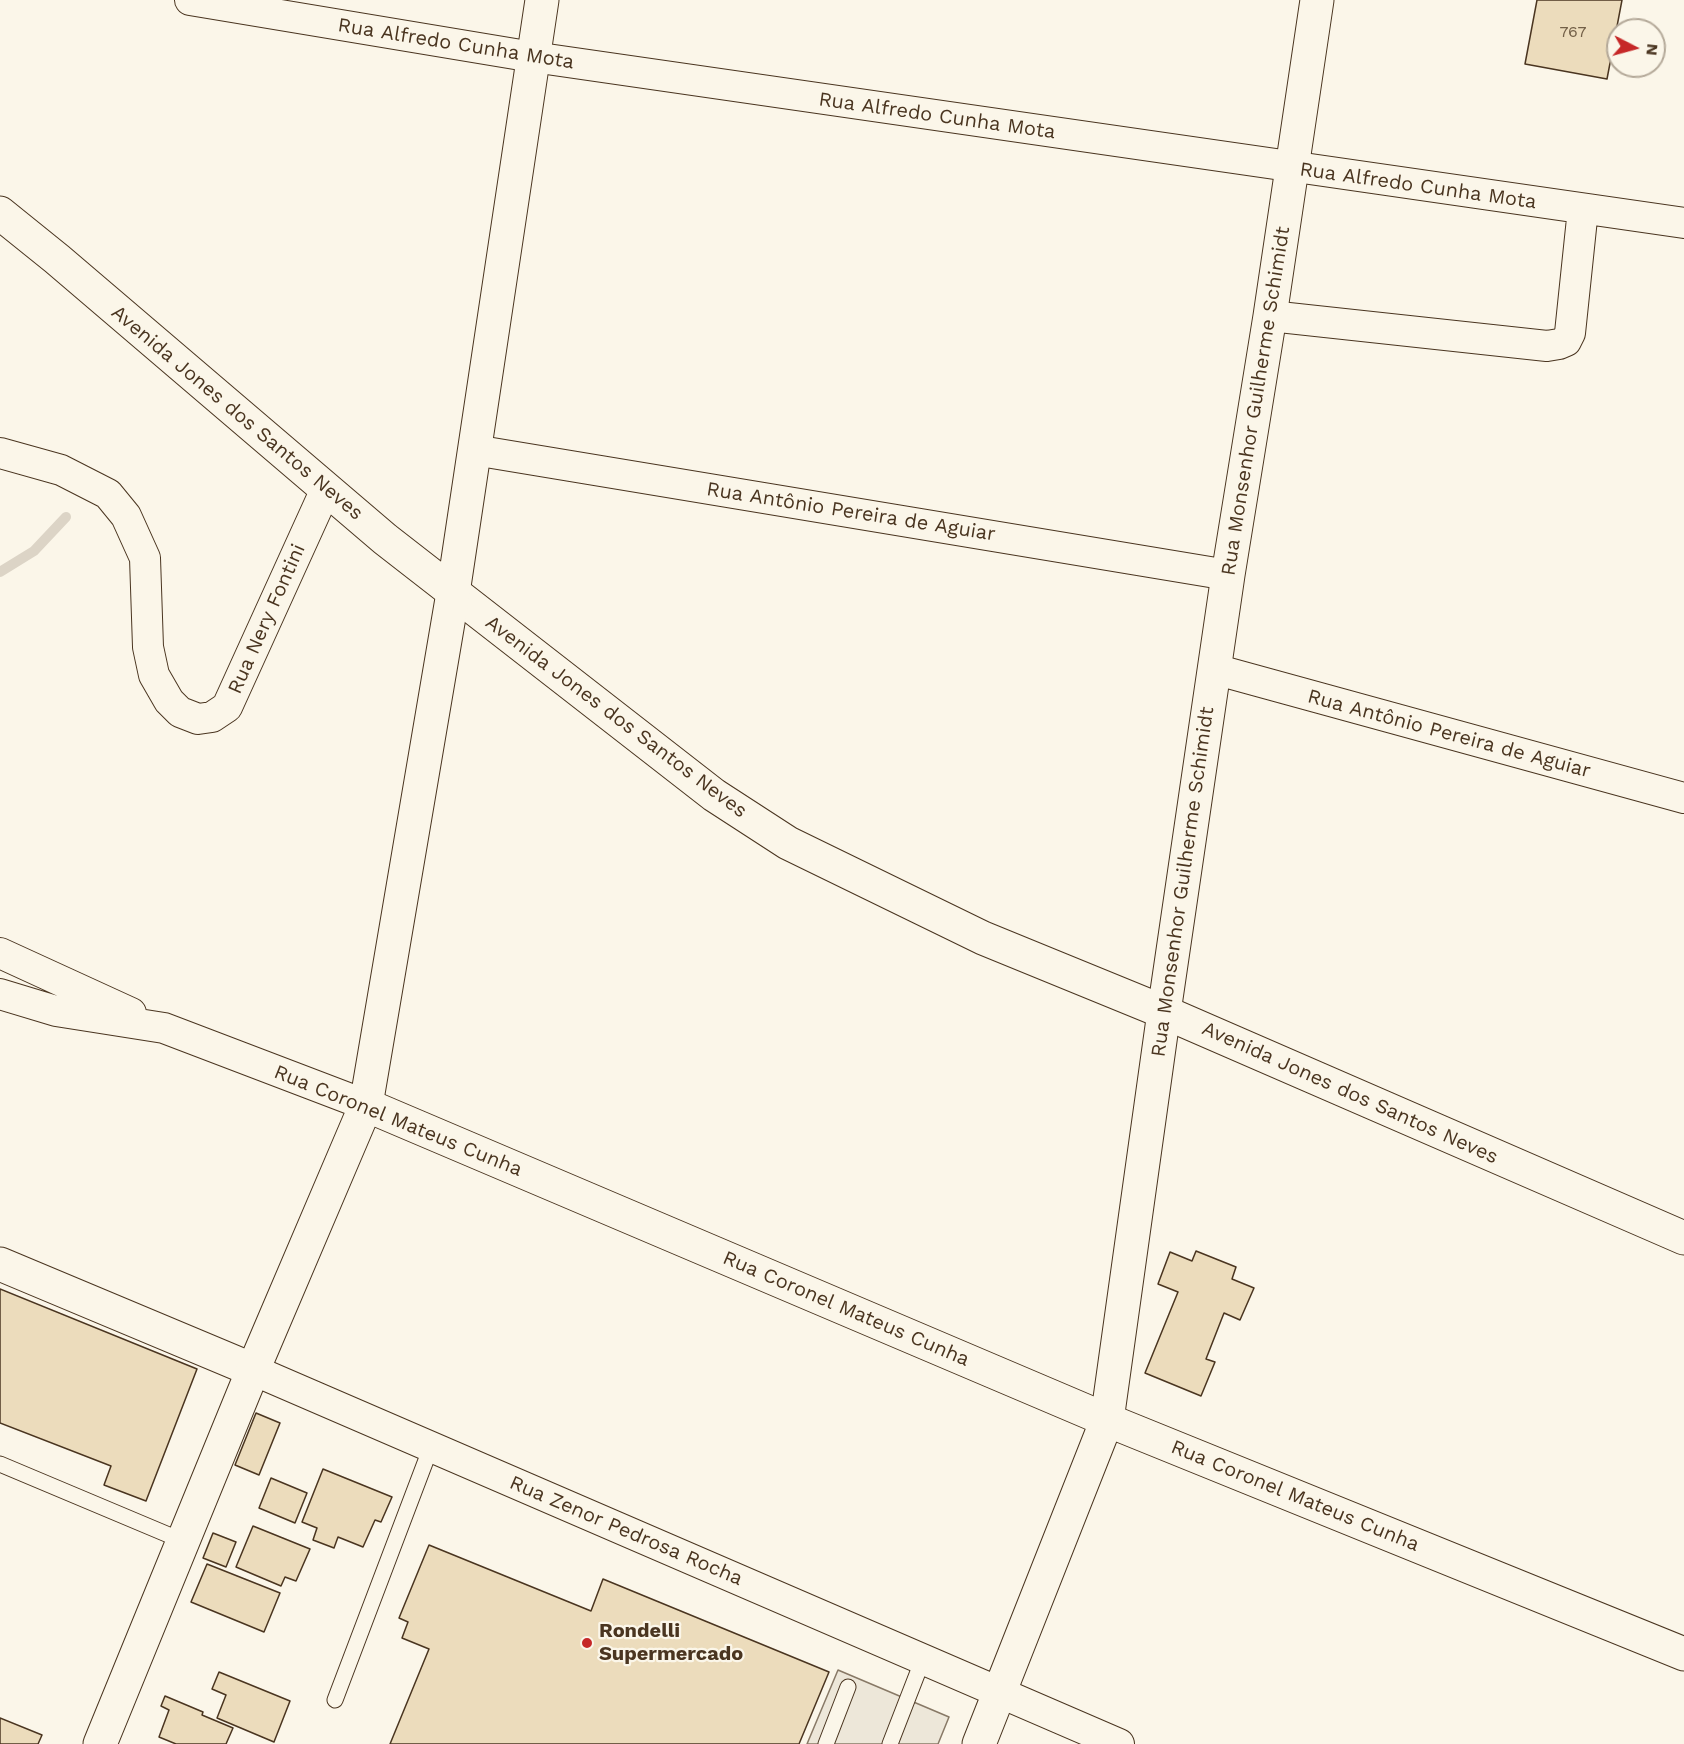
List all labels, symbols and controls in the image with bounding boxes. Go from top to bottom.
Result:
street label: Rua Alfredo Cunha Mota [336,13,576,75]
north arrow [1606,18,1666,78]
house number: 767 [1559,22,1587,42]
text: N [1642,43,1662,57]
street label: Rua Alfredo Cunha Mota [817,87,1057,145]
street label: Rua Alfredo Cunha Mota [1298,157,1538,215]
street label: Rua Monsenhor Guilherme Schimidt [1217,225,1295,577]
street label: Avenida Jones dos Santos Neves [106,301,368,525]
street label: Rua Antônio Pereira de Aguiar [705,477,997,547]
street label: Rua Nery Fontini [223,540,311,698]
street label: Avenida Jones dos Santos Neves [480,611,752,823]
street label: Rua Antônio Pereira de Aguiar [1305,685,1593,783]
street label: Rua Monsenhor Guilherme Schimidt [1147,705,1219,1059]
street label: Avenida Jones dos Santos Neves [1198,1017,1502,1169]
street label: Rua Coronel Mateus Cunha [270,1060,526,1182]
street label: Rua Coronel Mateus Cunha [719,1246,973,1372]
street label: Rua Coronel Mateus Cunha [1167,1435,1423,1557]
street label: Rua Zenor Pedrosa Rocha [506,1471,746,1591]
place label: Rondelli Supermercado [599,1619,743,1666]
marker: Rondelli Supermercado [580,1636,594,1650]

